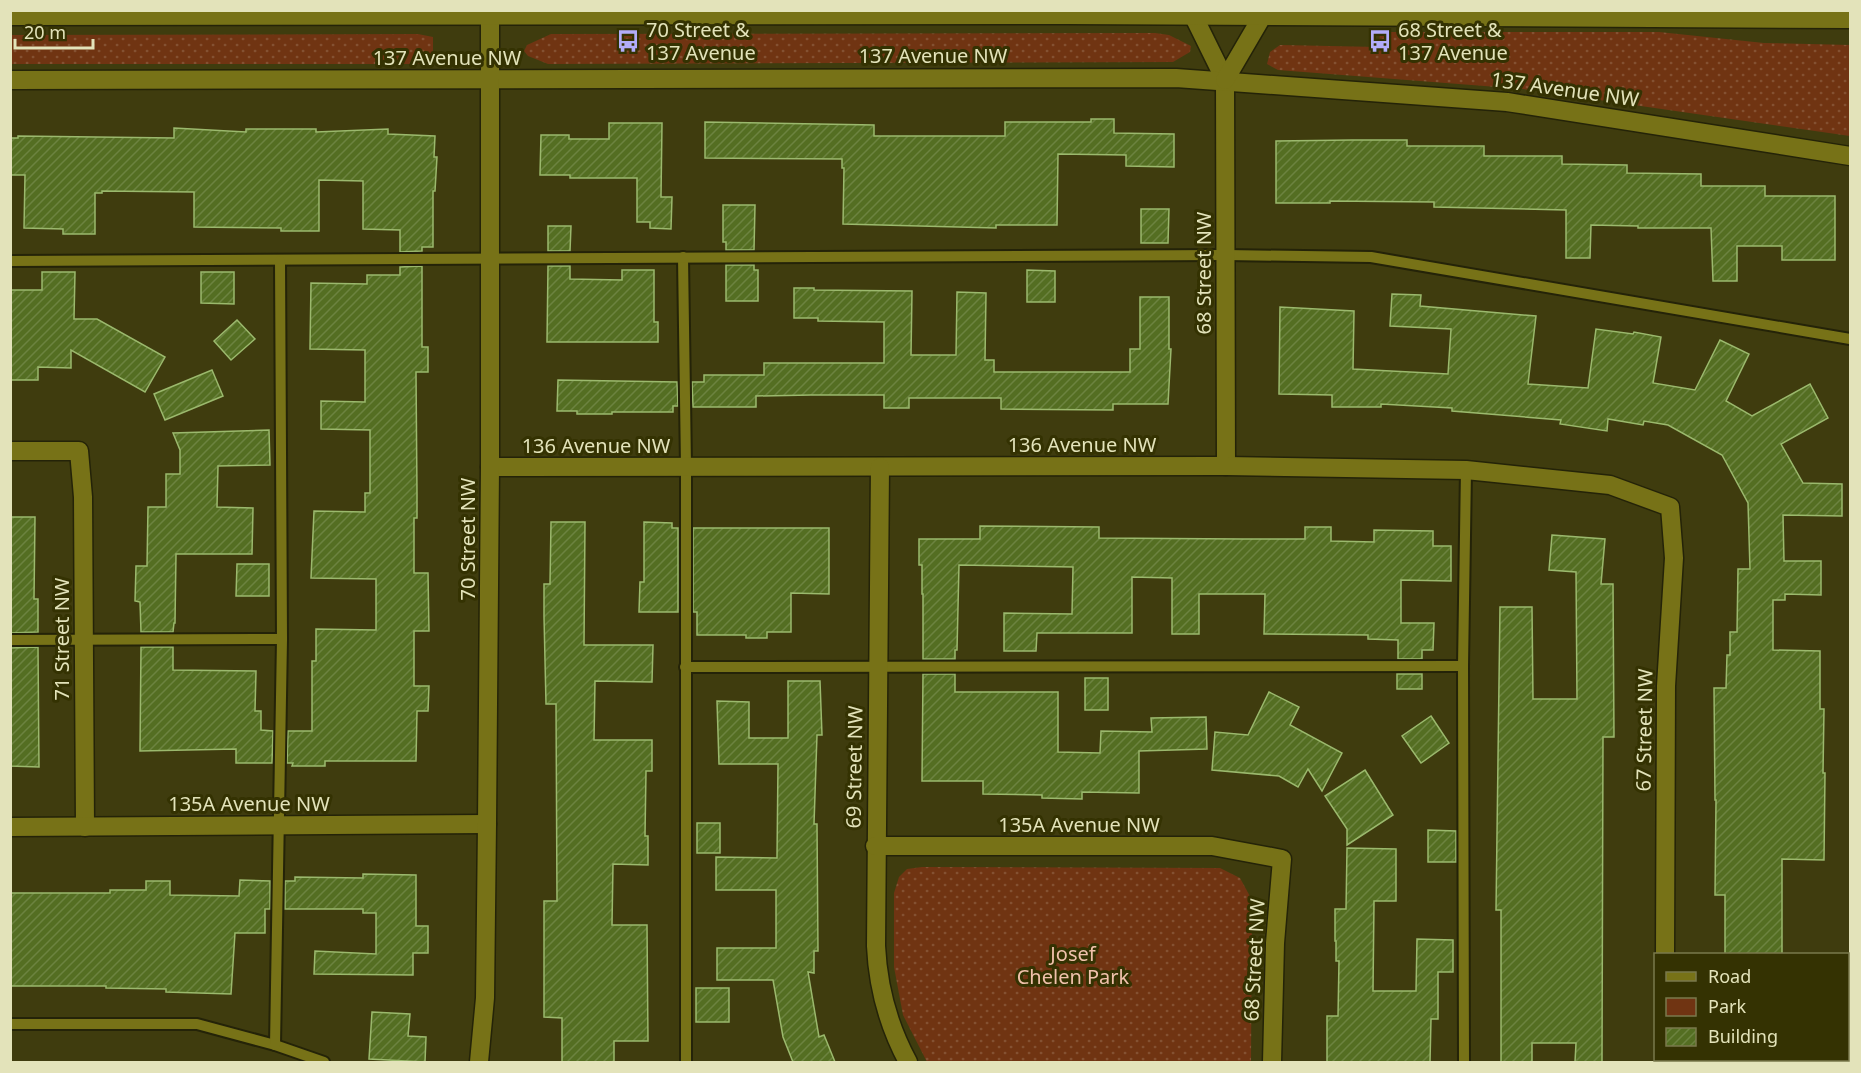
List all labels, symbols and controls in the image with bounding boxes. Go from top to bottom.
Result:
scale bar [15,12,93,50]
place label: 70 Street & 137 Avenue [646,16,756,66]
place label: 68 Street & 137 Avenue [1398,16,1508,66]
text: 20 m [24,20,66,44]
bus stop icon: 70 Street & 137 Avenue [615,28,641,54]
bus stop icon: 68 Street & 137 Avenue [1367,28,1393,54]
street label: 137 Avenue NW [859,42,1008,69]
street label: 137 Avenue NW [373,44,522,71]
street label: 137 Avenue NW [1489,65,1641,113]
street label: 68 Street NW [1190,211,1217,334]
street label: 136 Avenue NW [1008,431,1157,458]
street label: 136 Avenue NW [522,432,671,459]
street label: 70 Street NW [454,477,481,600]
street label: 71 Street NW [48,577,75,700]
street label: 67 Street NW [1629,668,1659,792]
street label: 69 Street NW [839,705,869,829]
street label: 135A Avenue NW [168,790,330,817]
street label: 135A Avenue NW [998,811,1160,838]
street label: 68 Street NW [1237,898,1271,1022]
park label: Josef Chelen Park [1017,940,1130,990]
legend [1654,953,1849,1061]
text: Road [1708,964,1751,988]
text: Park [1708,994,1746,1018]
text: Building [1708,1024,1778,1048]

